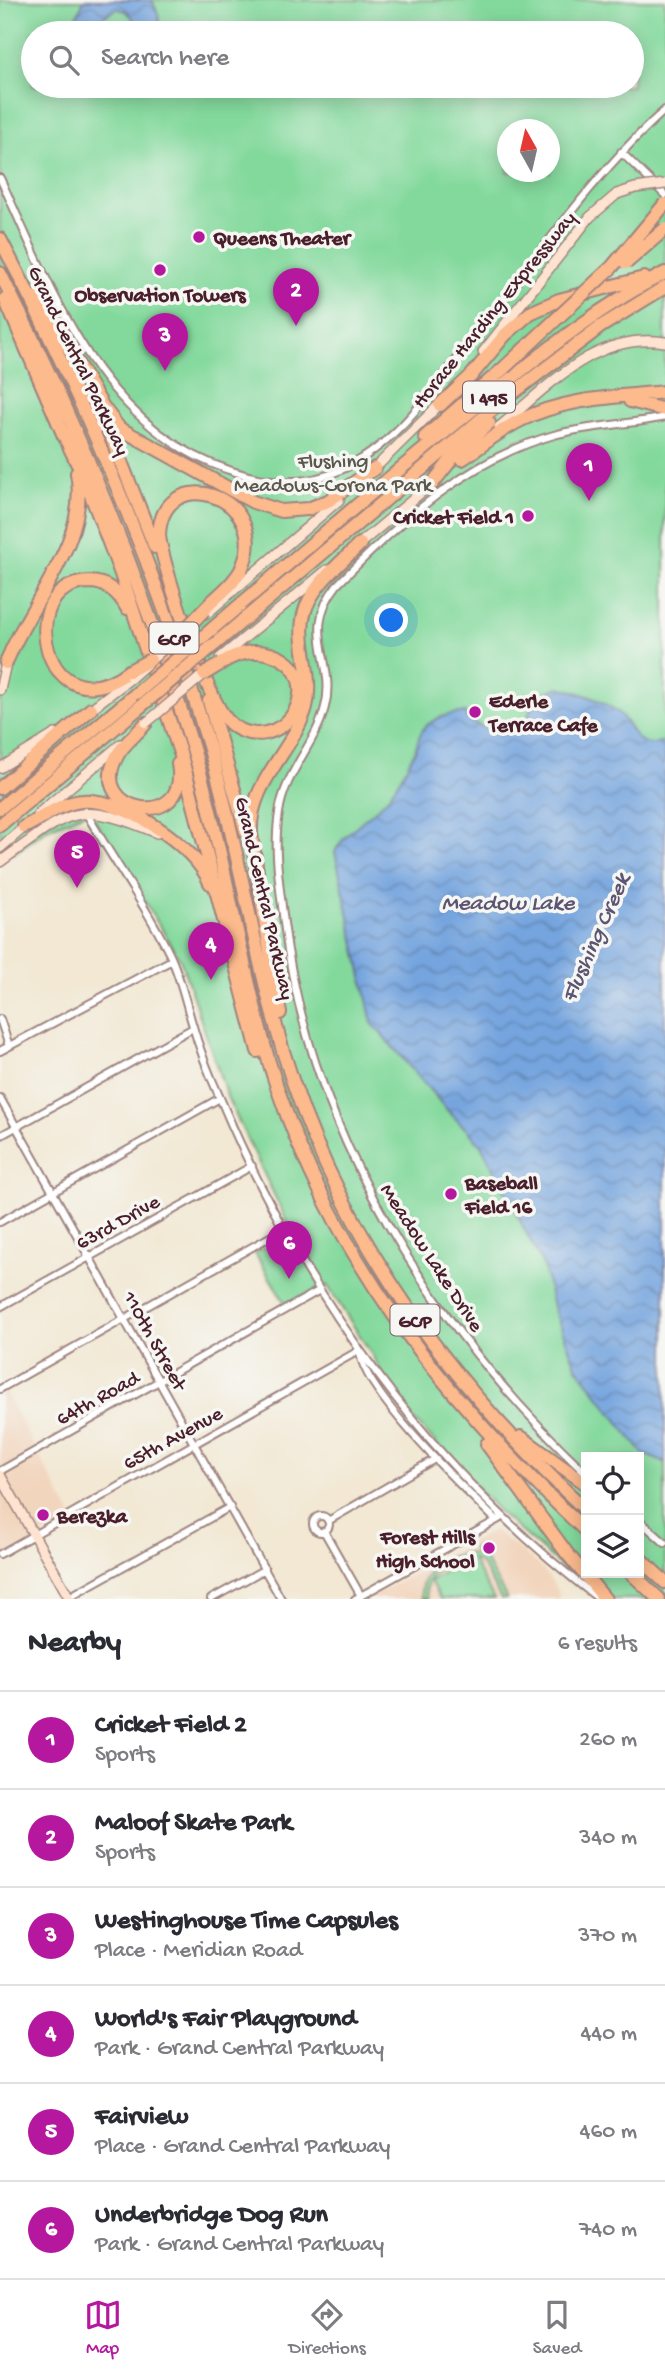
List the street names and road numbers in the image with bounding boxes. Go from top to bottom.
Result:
street label: Horace Harding Expressway [409,208,583,415]
street label: Grand Central Parkway [20,263,134,460]
road number: I 495 [463,382,515,412]
road number: GCP [150,622,198,653]
street label: Grand Central Parkway [227,795,298,1003]
street label: Meadow Lake Drive [373,1180,488,1339]
street label: 63rd Drive [72,1190,166,1257]
street label: 110th Street [115,1287,192,1398]
road number: GCP [390,1304,440,1336]
street label: 64th Road [53,1366,146,1433]
street label: 65th Avenue [120,1402,229,1478]

